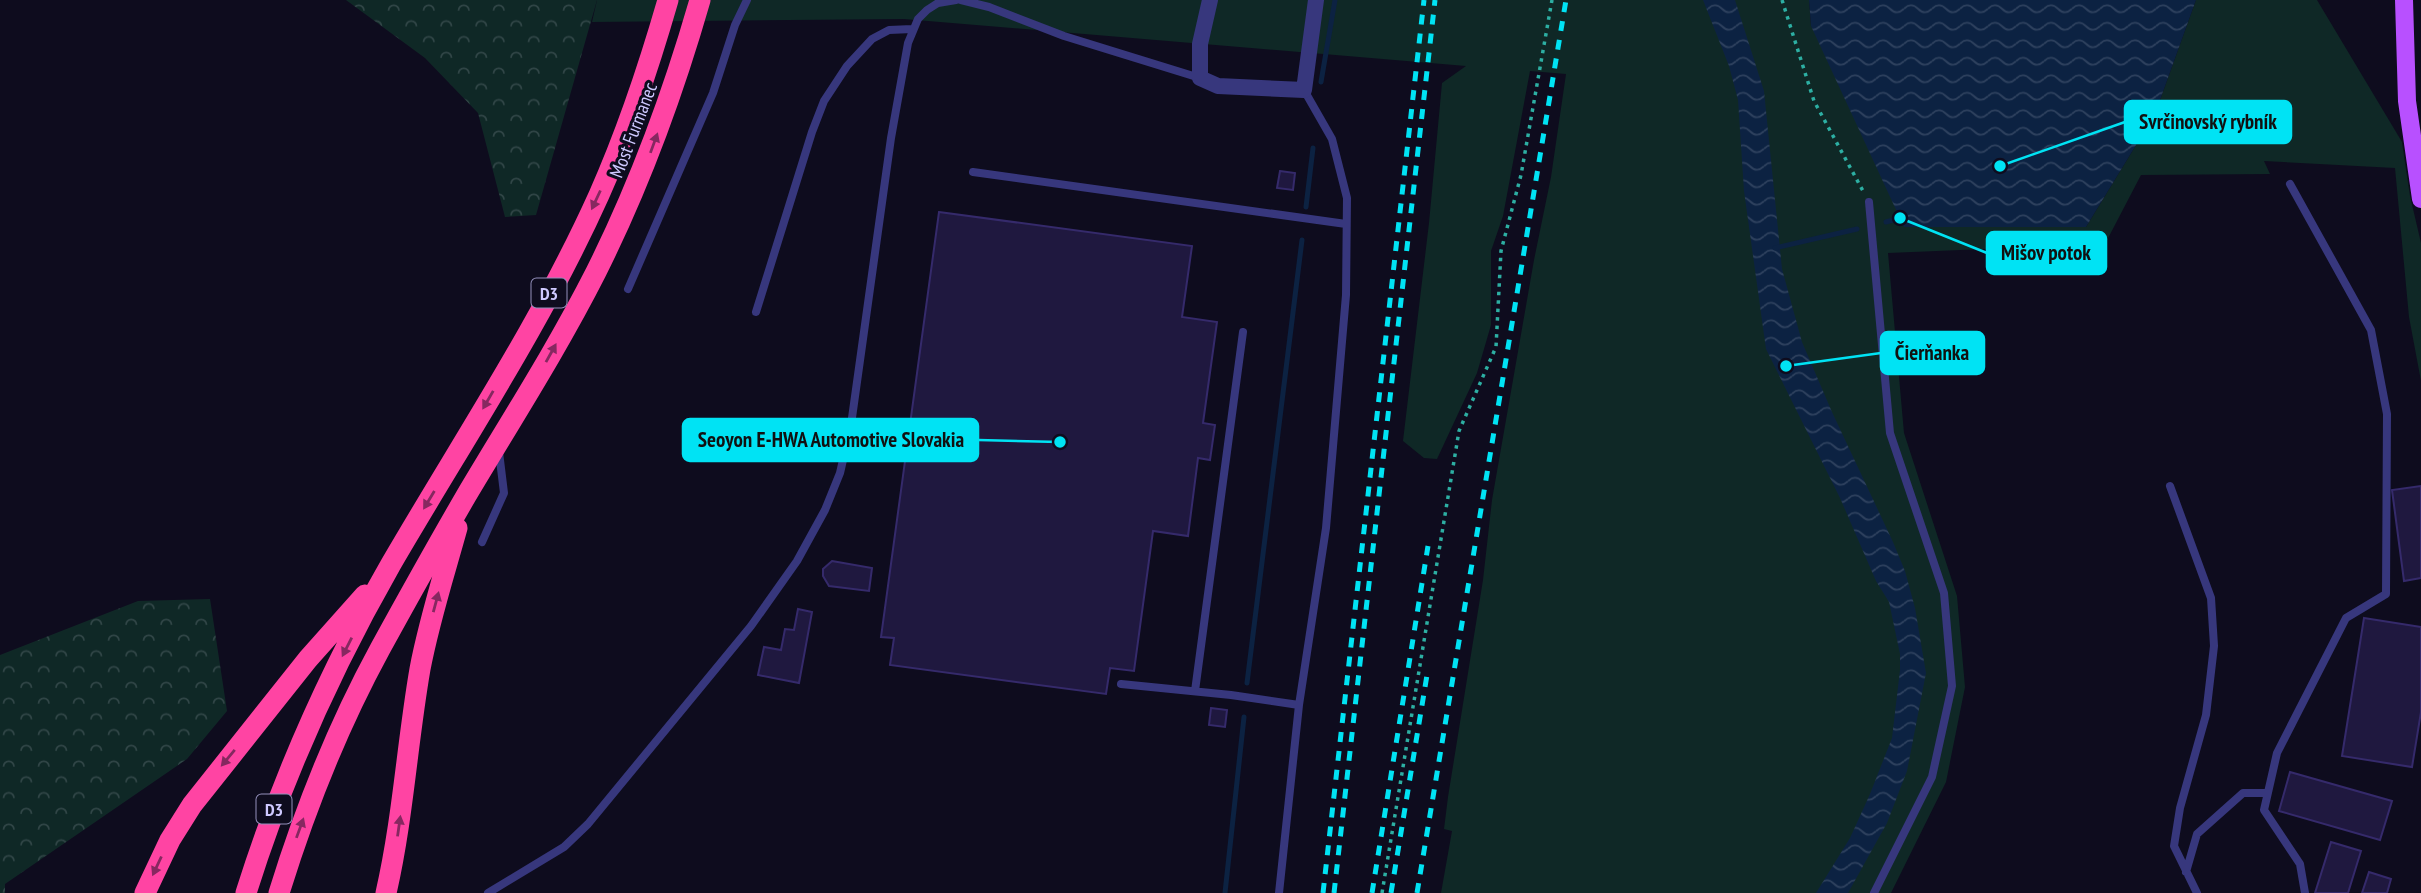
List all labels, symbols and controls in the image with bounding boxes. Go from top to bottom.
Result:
street label: Most Furmanec [604,79,662,181]
callout: Svrčinovský rybník [2125,101,2291,143]
text: Svrčinovský rybník [2139,108,2277,135]
one-way arrow [649,132,660,153]
one-way arrow [590,190,602,210]
callout: Mišov potok [1987,232,2106,274]
text: Mišov potok [2001,239,2091,266]
road number: D3 [532,278,566,307]
callout: Čierňanka [1881,332,1984,374]
text: Čierňanka [1895,339,1969,366]
one-way arrow [545,343,557,363]
one-way arrow [482,391,495,410]
callout: Seoyon E-HWA Automotive Slovakia [683,419,978,461]
text: Seoyon E-HWA Automotive Slovakia [698,426,964,453]
one-way arrow [423,491,436,510]
one-way arrow [432,591,442,612]
one-way arrow [341,637,353,657]
one-way arrow [221,749,236,766]
road number: D3 [256,794,292,824]
one-way arrow [394,815,405,837]
one-way arrow [295,818,306,839]
one-way arrow [151,856,163,876]

